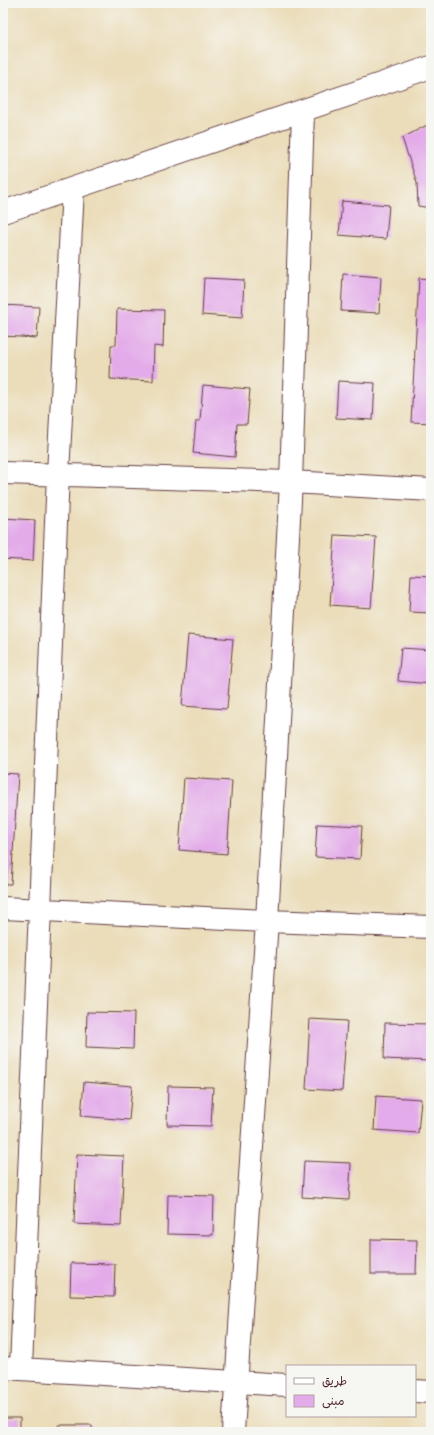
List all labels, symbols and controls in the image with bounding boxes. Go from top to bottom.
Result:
legend [286,1365,416,1417]
text: طريق [322,1374,347,1391]
text: مبنى [322,1394,345,1411]

